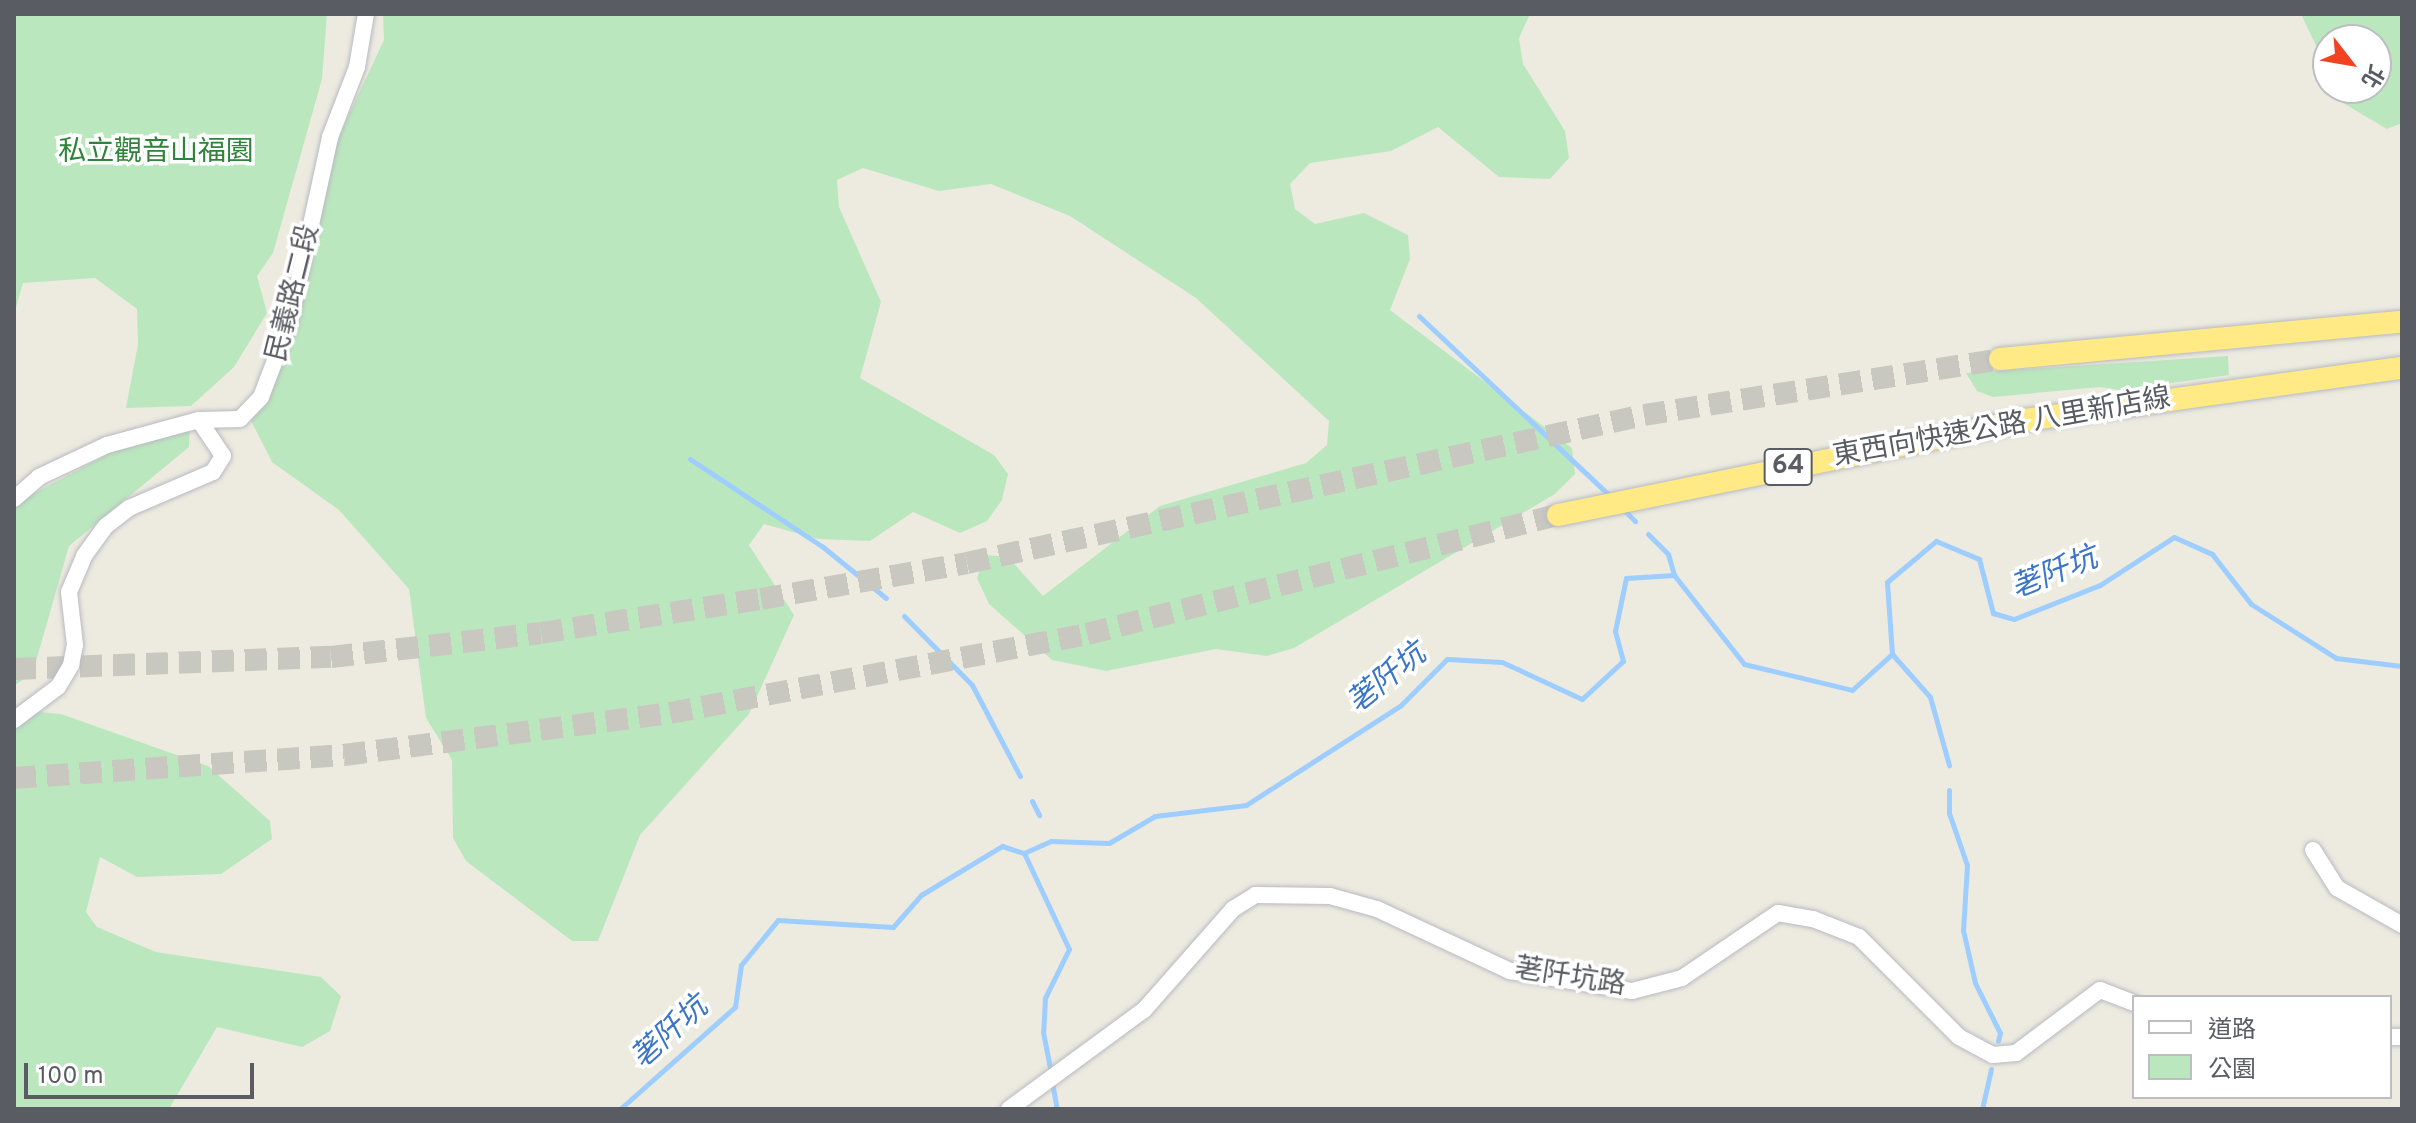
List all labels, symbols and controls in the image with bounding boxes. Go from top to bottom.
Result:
north arrow [2312,24,2392,104]
text: 北 [2354,59,2389,92]
park label: 私立觀音山福園 [58,136,254,170]
street label: 民義路二段 [261,221,327,365]
street label: 東西向快速公路 八里新店線 [1830,382,2174,474]
road number: 64 [1762,445,1814,489]
water label: 荖阡坑 [2007,541,2103,609]
water label: 荖阡坑 [1342,638,1434,722]
street label: 荖阡坑路 [1512,953,1628,1003]
water label: 荖阡坑 [626,991,716,1077]
legend [2132,995,2392,1099]
text: 道路 [2208,1016,2256,1046]
scale bar [28,1047,258,1097]
text: 公園 [2208,1056,2256,1086]
text: 100 m [38,1062,104,1092]

